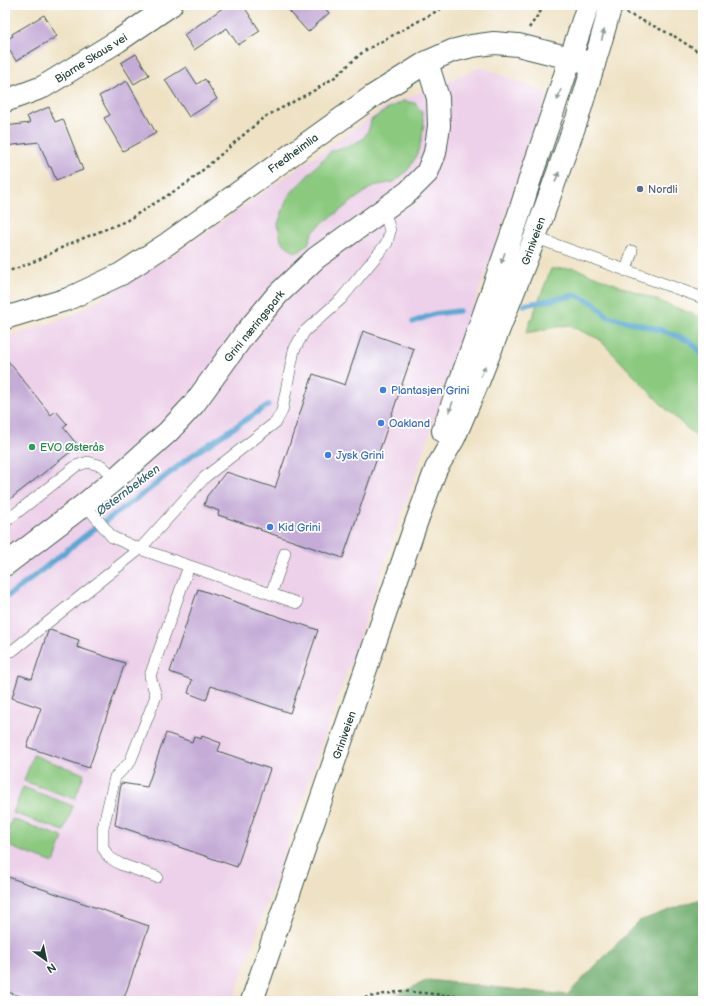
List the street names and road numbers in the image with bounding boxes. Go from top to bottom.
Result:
street label: Bjarne Skaus vei [53,31,130,86]
street label: Fredheimlia [266,131,321,176]
street label: Griniveien [519,215,548,267]
street label: Grini næringspark [221,287,288,365]
street label: Griniveien [330,709,359,761]

